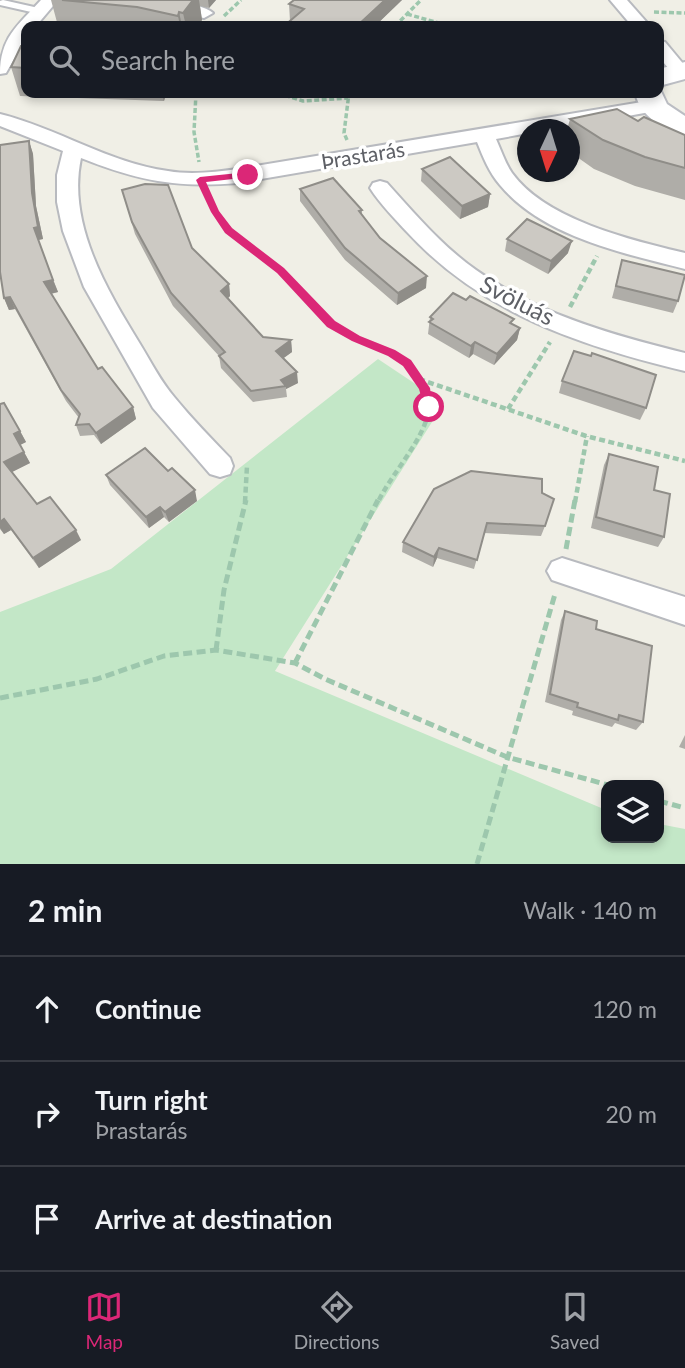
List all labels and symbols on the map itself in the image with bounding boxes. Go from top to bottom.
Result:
north arrow [517,119,580,182]
street label: Þrastarás [319,136,406,173]
route end [232,159,263,190]
street label: Svöluás [476,269,560,331]
route start [413,391,444,422]

